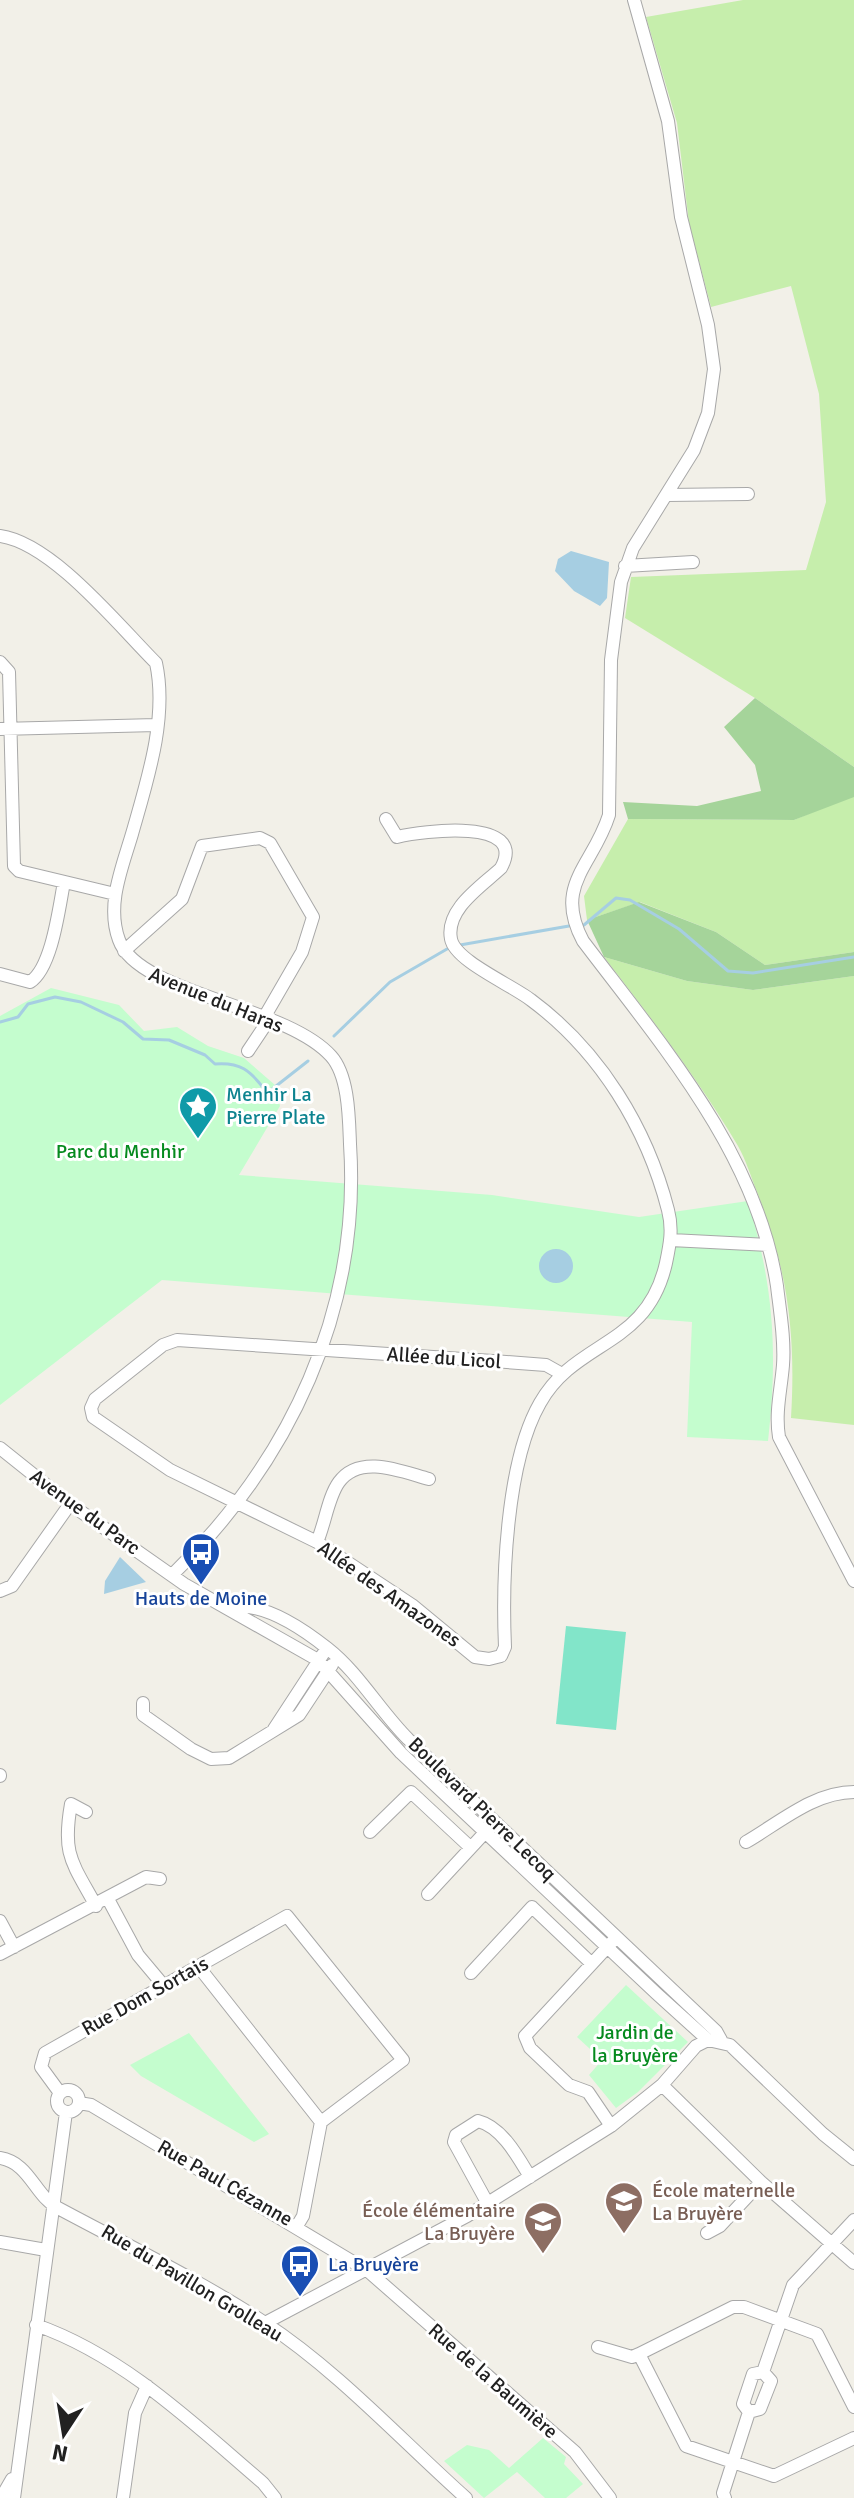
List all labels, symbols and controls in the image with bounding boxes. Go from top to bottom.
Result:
street label: Avenue du Haras [145,962,287,1038]
place label: Menhir La Pierre Plate [226,1082,326,1130]
place icon: Menhir La Pierre Plate [177,1085,219,1140]
park label: Parc du Menhir [56,1139,185,1164]
street label: Allée du Licol [386,1342,502,1374]
street label: Avenue du Parc [25,1464,145,1560]
bus stop icon: Hauts de Moine [180,1531,222,1586]
street label: Allée des Amazones [313,1535,465,1653]
place label: Hauts de Moine [135,1586,267,1611]
street label: Boulevard Pierre Lecoq [403,1732,561,1886]
street label: Rue Dom Sortais [77,1951,213,2041]
park label: Jardin de la Bruyère [592,2020,678,2068]
street label: Rue Paul Cézanne [153,2134,297,2232]
place label: École maternelle La Bruyère [652,2178,795,2226]
school or university icon: École maternelle La Bruyère [603,2180,645,2235]
place label: École élémentaire La Bruyère [362,2198,515,2246]
school or university icon: École élémentaire La Bruyère [522,2200,564,2255]
street label: Rue du Pavillon Grolleau [97,2219,287,2347]
bus stop icon: La Bruyère [279,2243,321,2298]
place label: La Bruyère [328,2252,419,2277]
street label: Rue de la Baumière [423,2318,563,2444]
north arrow [24,2394,104,2474]
text: N [50,2438,70,2468]

